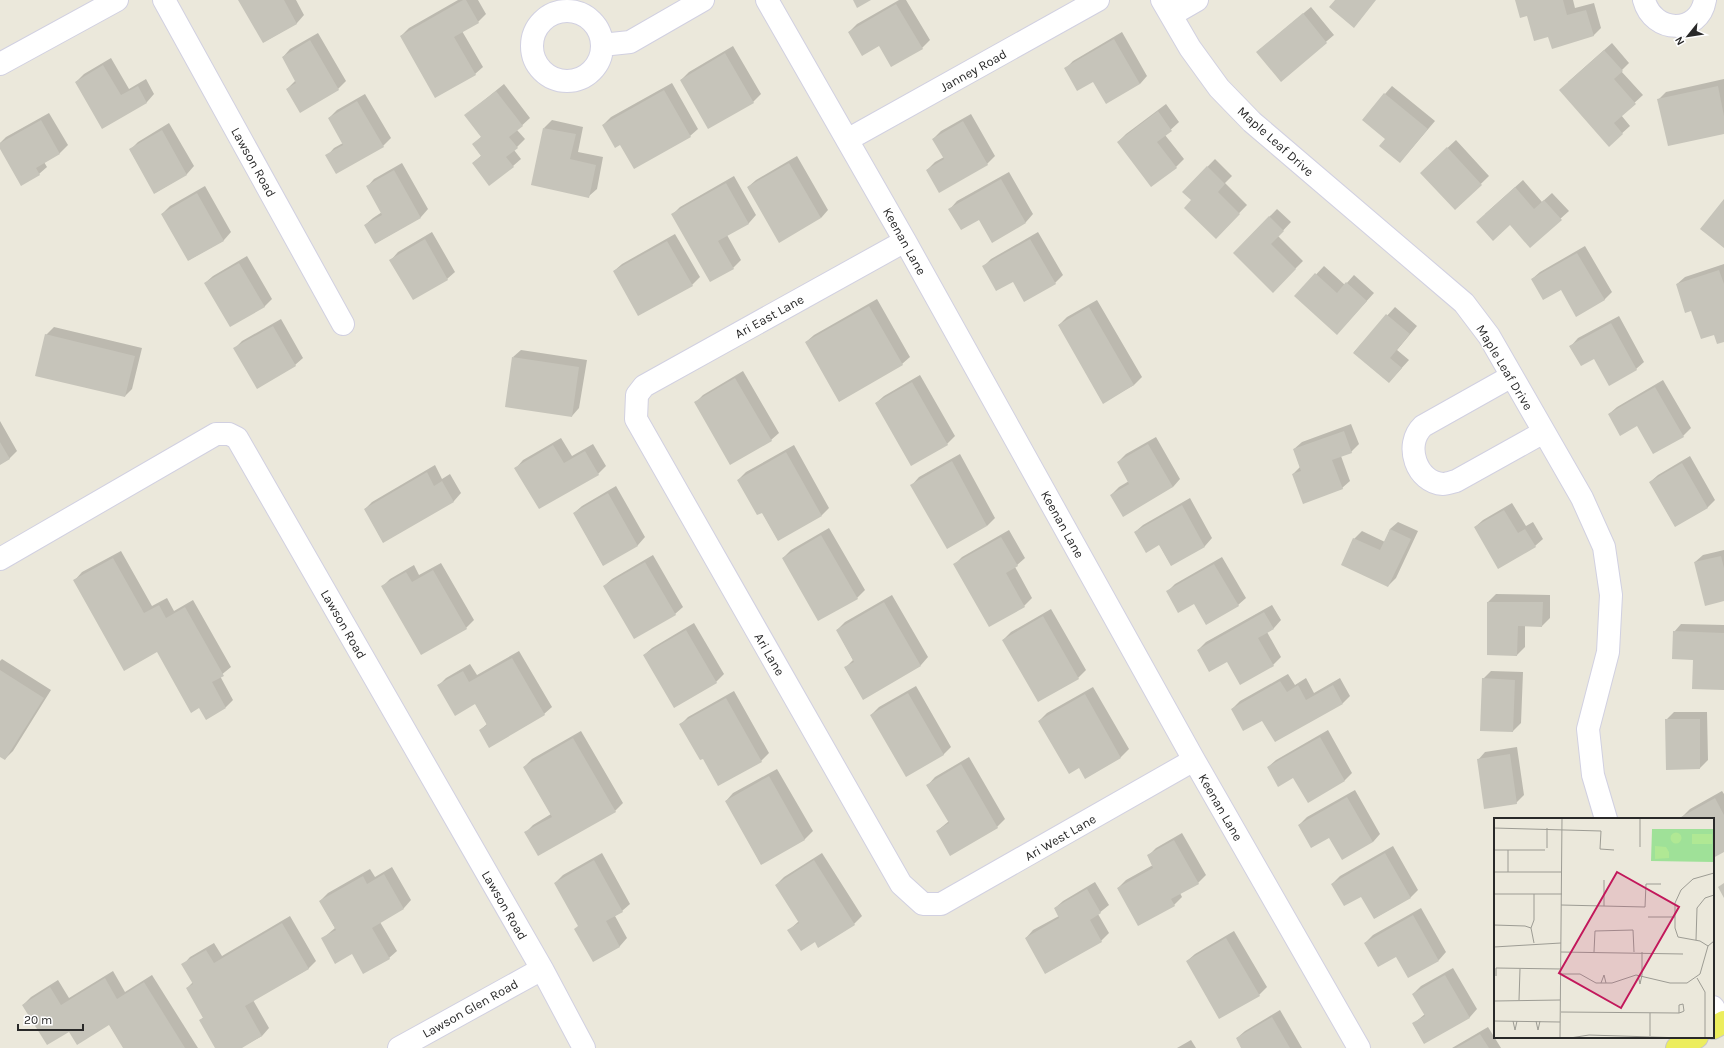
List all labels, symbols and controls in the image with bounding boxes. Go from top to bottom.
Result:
north arrow [1668,16,1708,56]
text: N [1672,34,1687,47]
street label: Janney Road [937,46,1009,95]
street label: Maple Leaf Drive [1235,103,1317,180]
street label: Lawson Road [228,125,279,200]
street label: Keenan Lane [880,205,929,278]
street label: Ari East Lane [732,291,806,341]
street label: Maple Leaf Drive [1473,322,1536,413]
street label: Keenan Lane [1038,488,1087,561]
street label: Lawson Road [318,587,369,662]
street label: Ari Lane [751,630,788,679]
street label: Keenan Lane [1195,771,1246,844]
street label: Ari West Lane [1022,811,1099,864]
inset map [1494,818,1714,1038]
street label: Lawson Road [479,868,530,943]
street label: Lawson Glen Road [420,976,521,1041]
scale bar [18,1006,83,1032]
text: 20 m [24,1013,52,1027]

